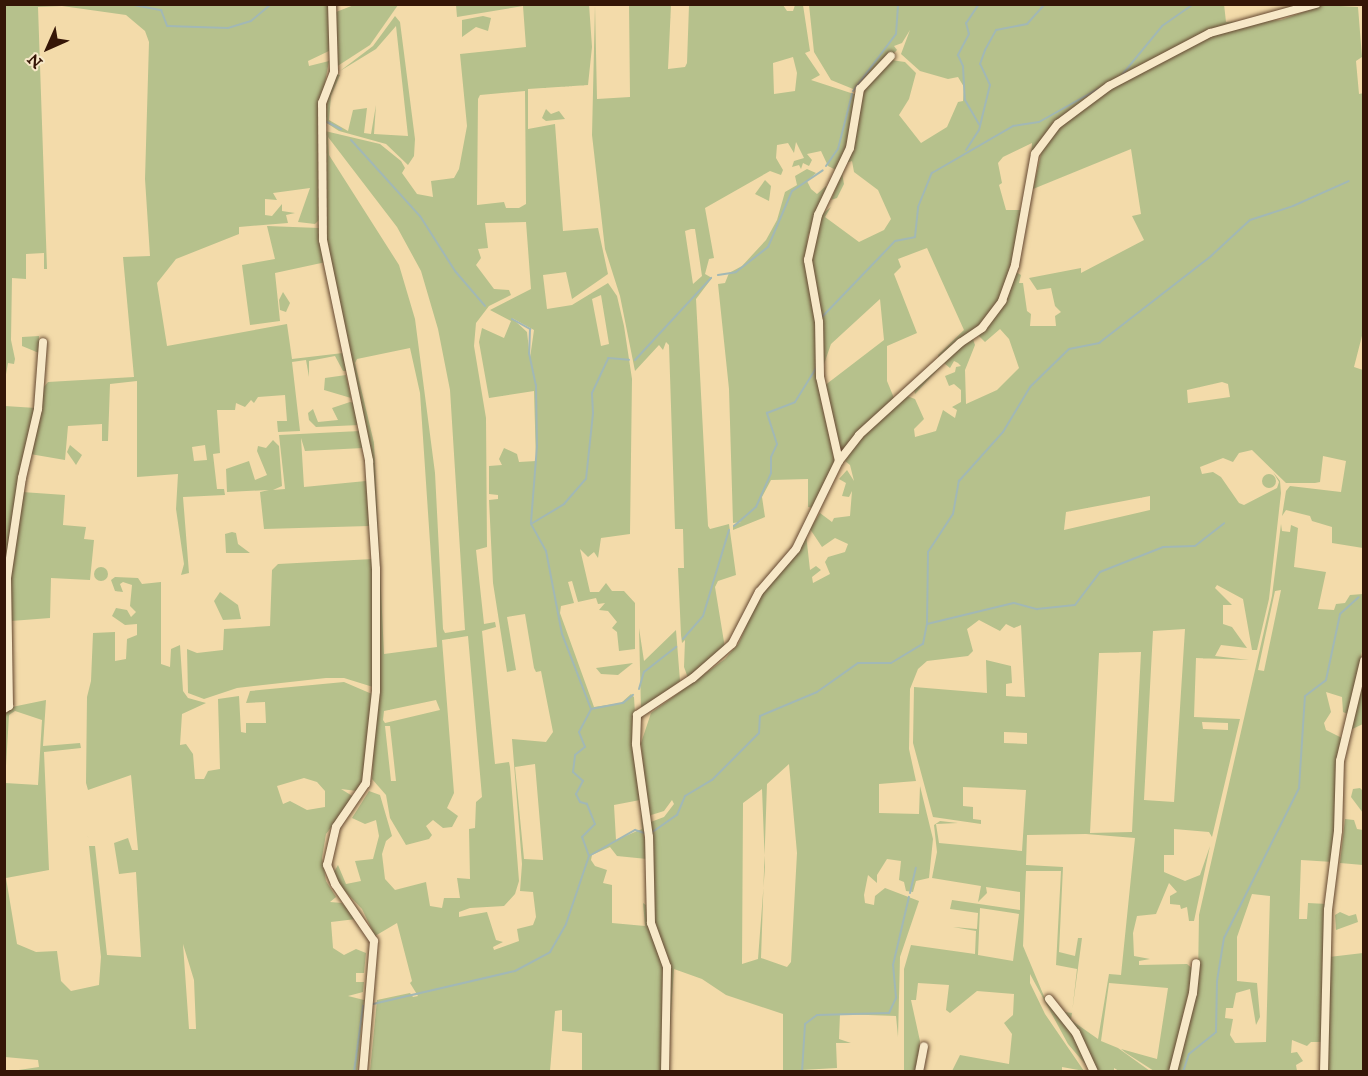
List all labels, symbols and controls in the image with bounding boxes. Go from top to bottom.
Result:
north arrow [18,18,78,78]
text: N [24,49,47,72]

